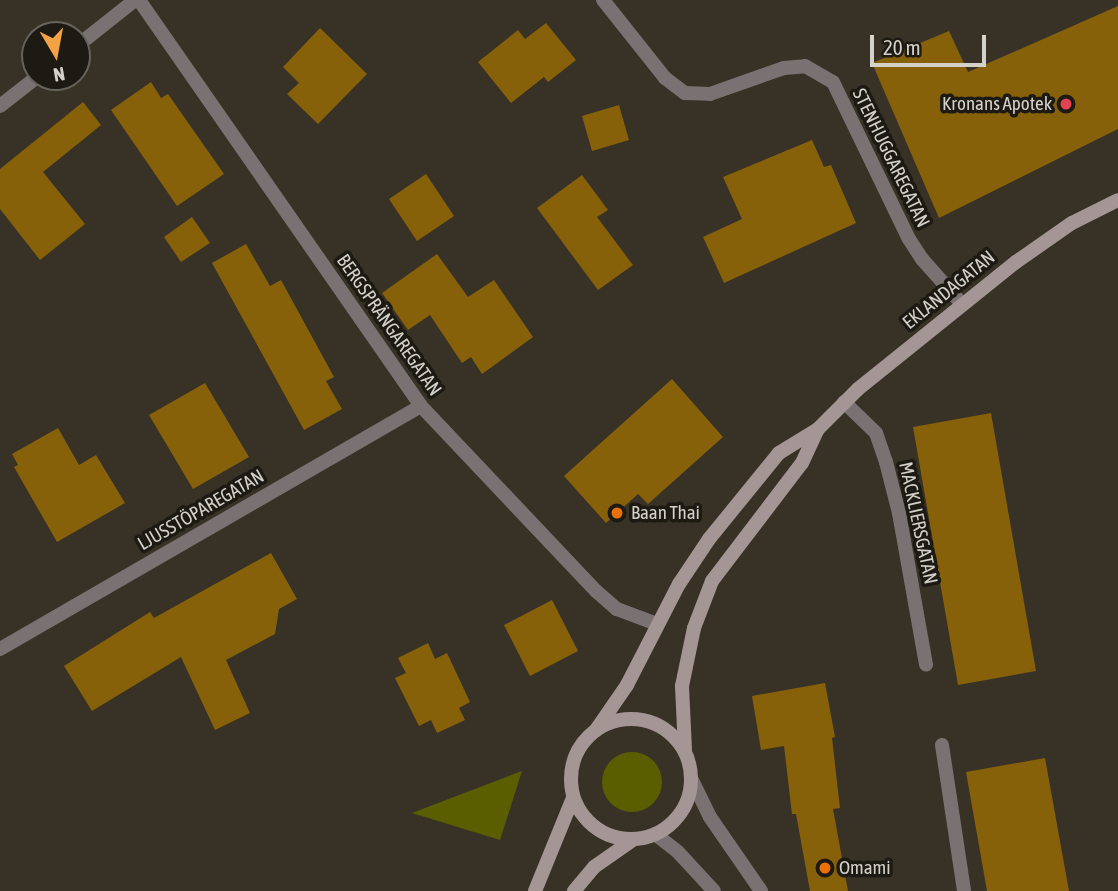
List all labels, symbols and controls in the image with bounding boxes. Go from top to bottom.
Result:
north arrow [21,21,91,91]
scale bar [873,21,988,65]
text: 20 m [883,35,921,59]
text: N [52,63,67,87]
street label: STENHUGGAREGATAN [848,85,934,231]
place label: Kronans Apotek [942,93,1052,115]
marker: Kronans Apotek [1058,96,1074,112]
street label: EKLANDAGATAN [898,246,1000,334]
street label: BERGSPRÄNGAREGATAN [332,250,446,400]
street label: MACKLIERSGATAN [894,460,942,586]
street label: LJUSSTÖPAREGATAN [134,465,268,555]
place label: Baan Thai [631,502,700,524]
marker: Baan Thai [609,505,625,521]
place label: Omami [839,857,891,879]
marker: Omami [817,860,833,876]

